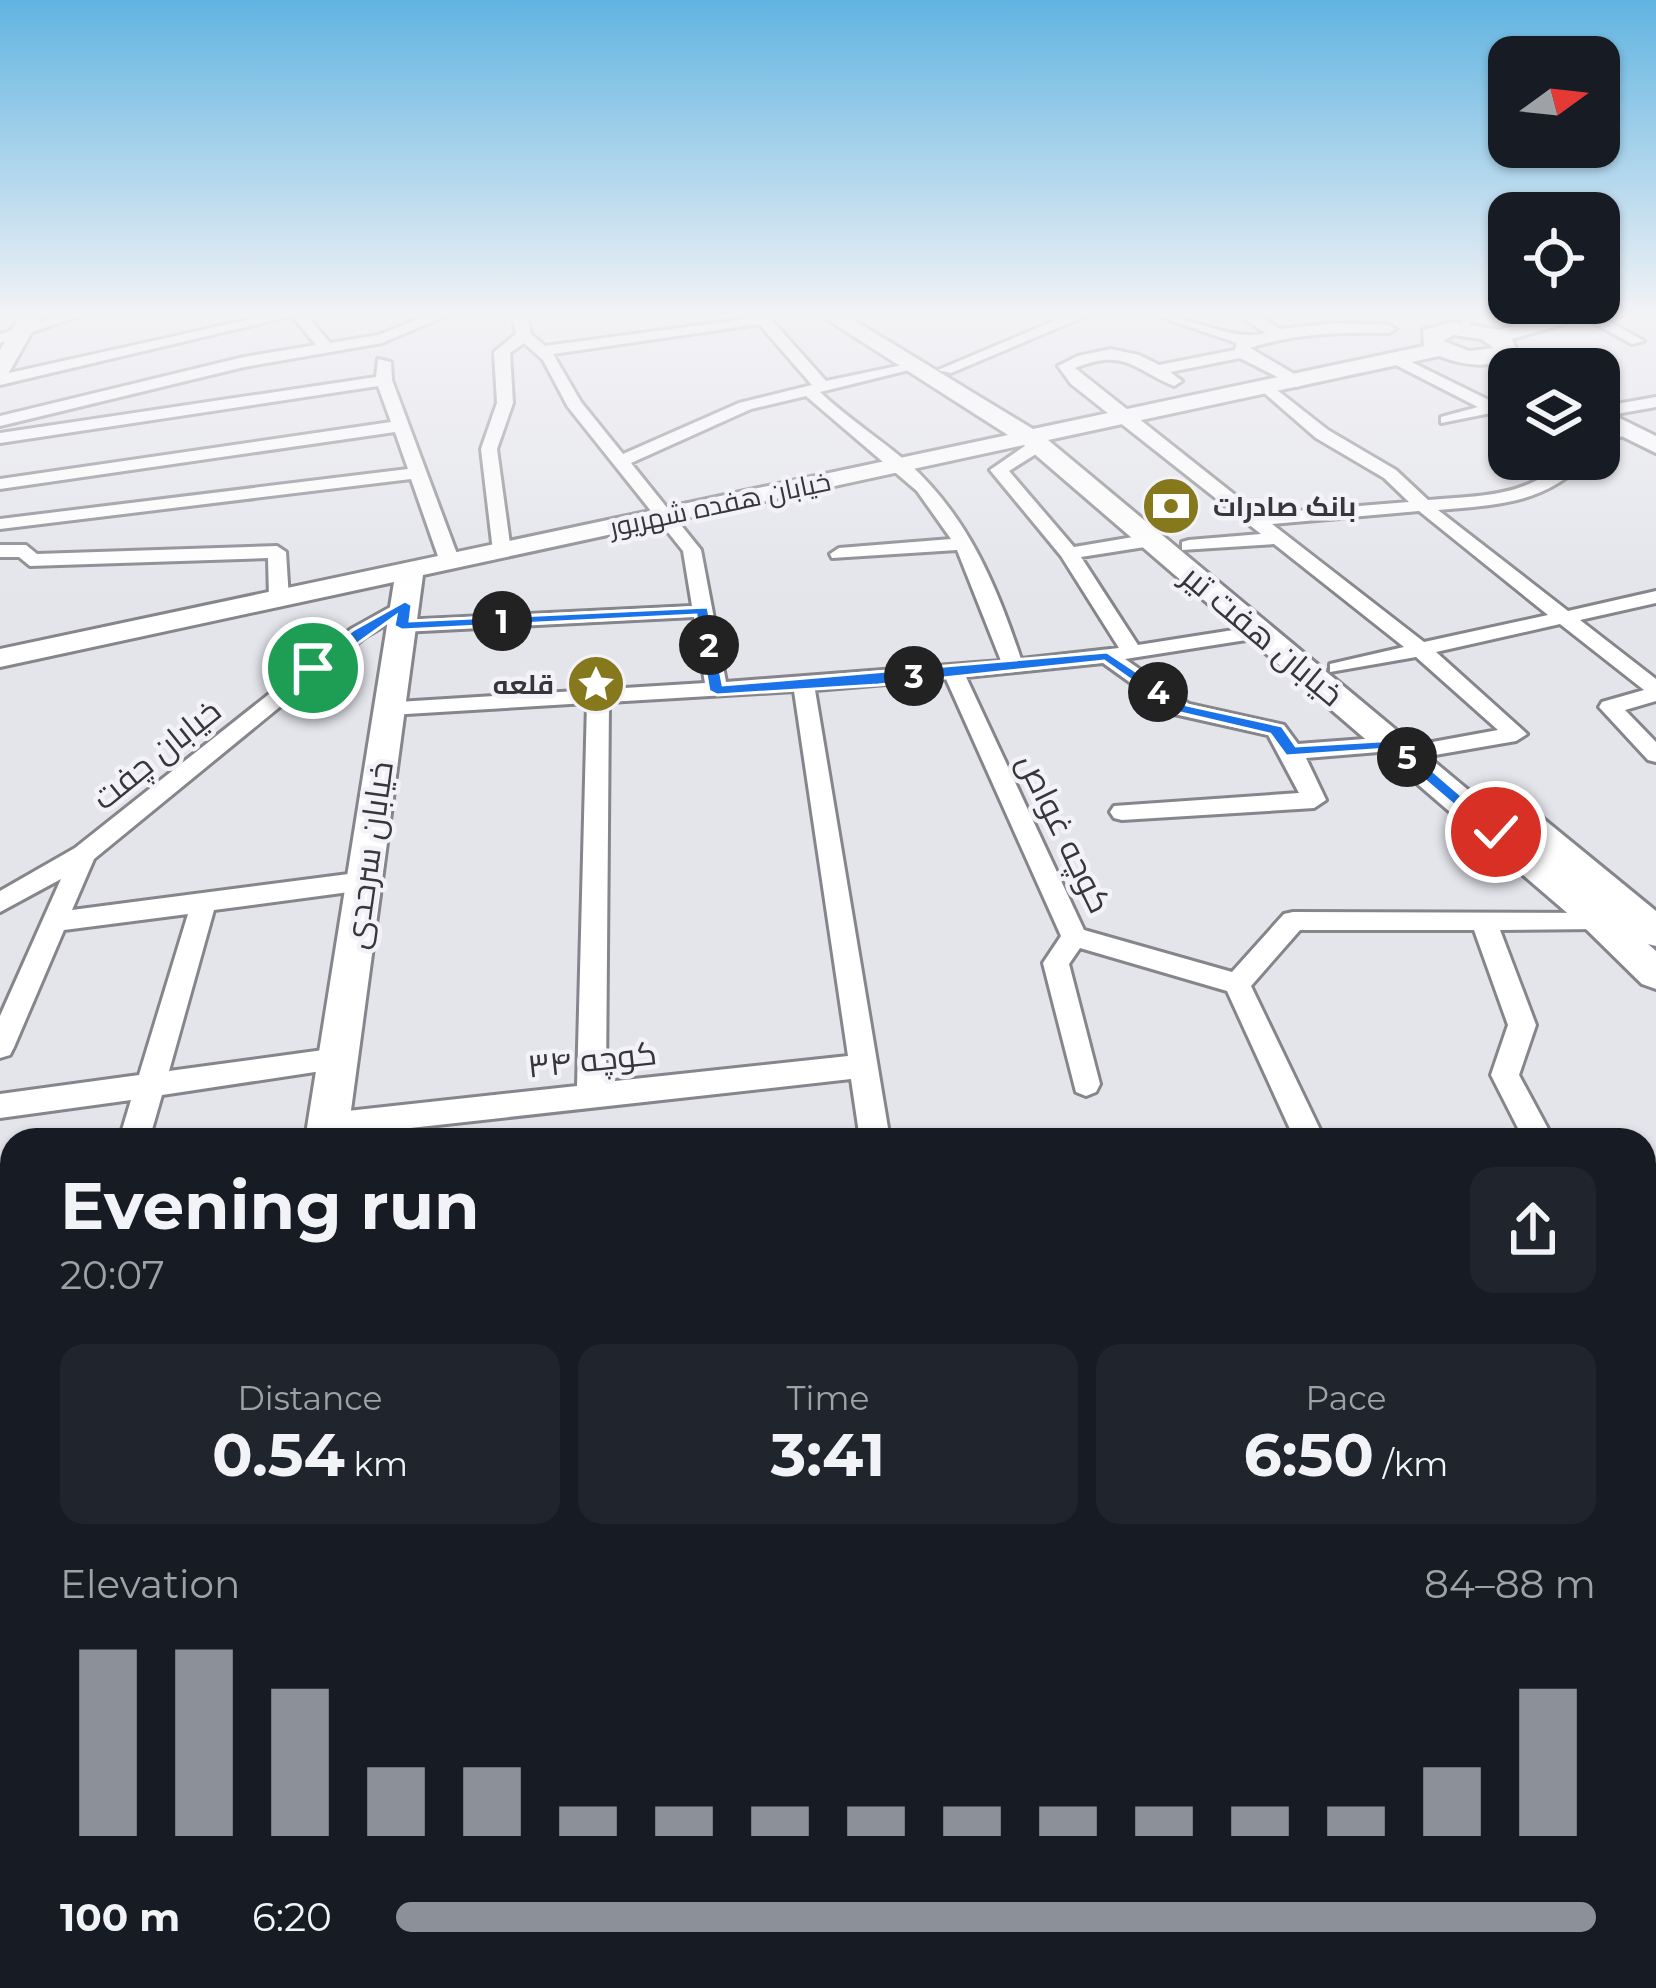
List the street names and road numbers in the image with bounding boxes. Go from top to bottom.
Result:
street label: خیابان هفده شهریور [604,464,834,544]
street label: خیابان هفت تیر [1173,555,1352,714]
street label: خیابان چفت [84,690,229,819]
street label: کوچه غواص [1007,747,1121,920]
street label: خیابان سرحدی [335,759,401,951]
street label: کوچه ۳۴ [525,1032,659,1088]

